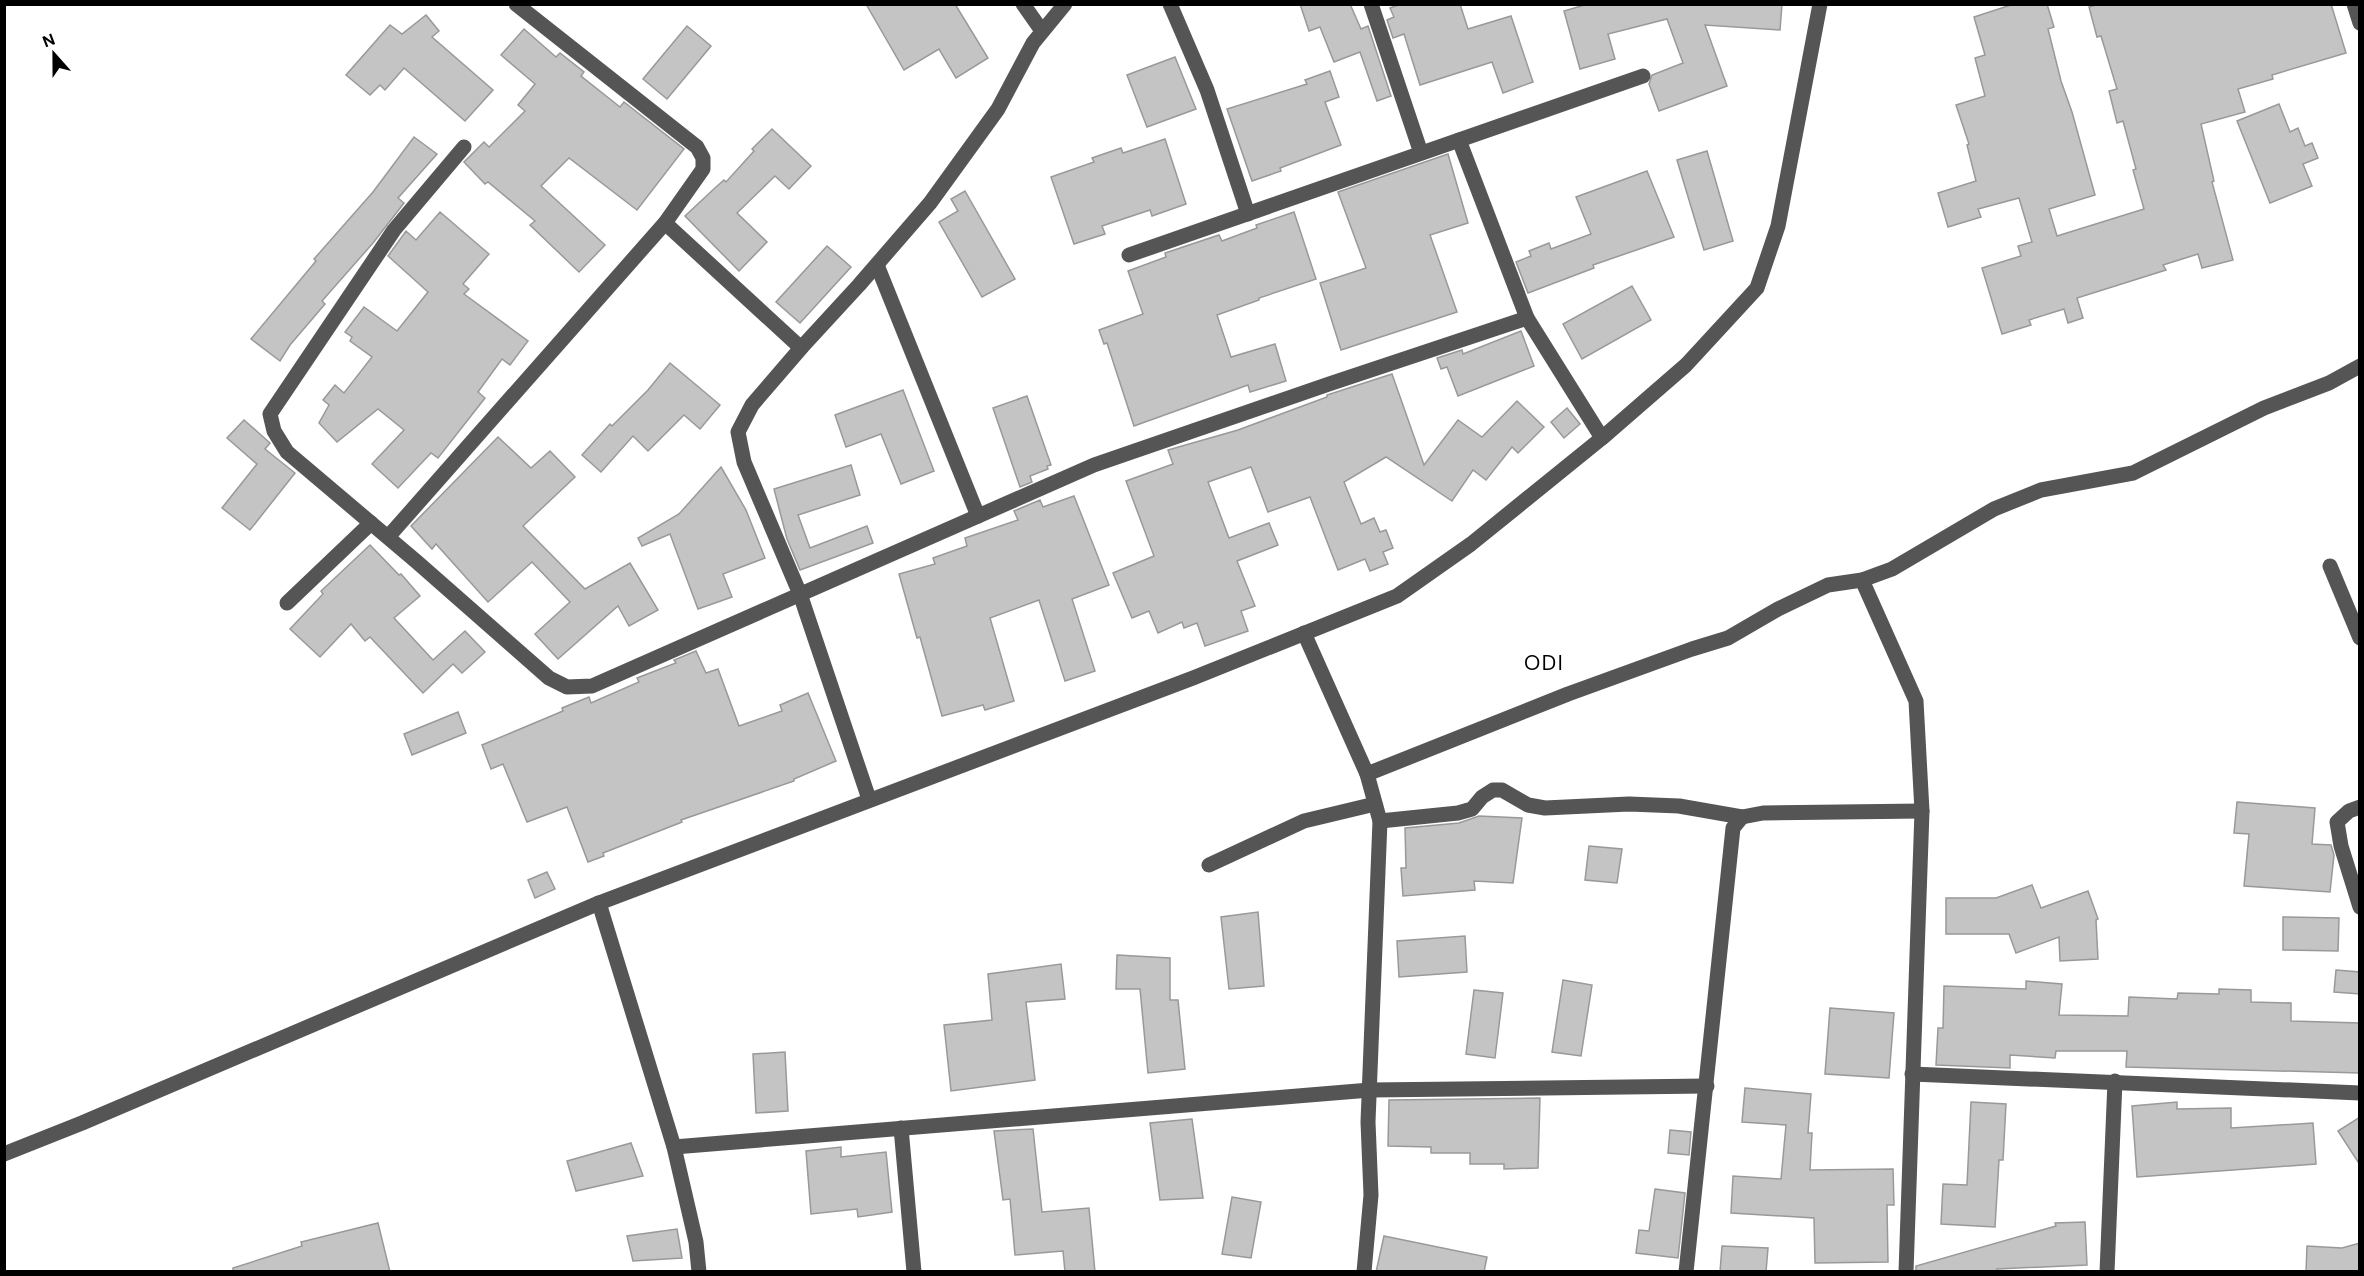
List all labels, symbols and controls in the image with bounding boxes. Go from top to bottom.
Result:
north arrow [24,24,84,84]
text: N [40,29,58,52]
district label: ODI [1524,649,1564,677]

